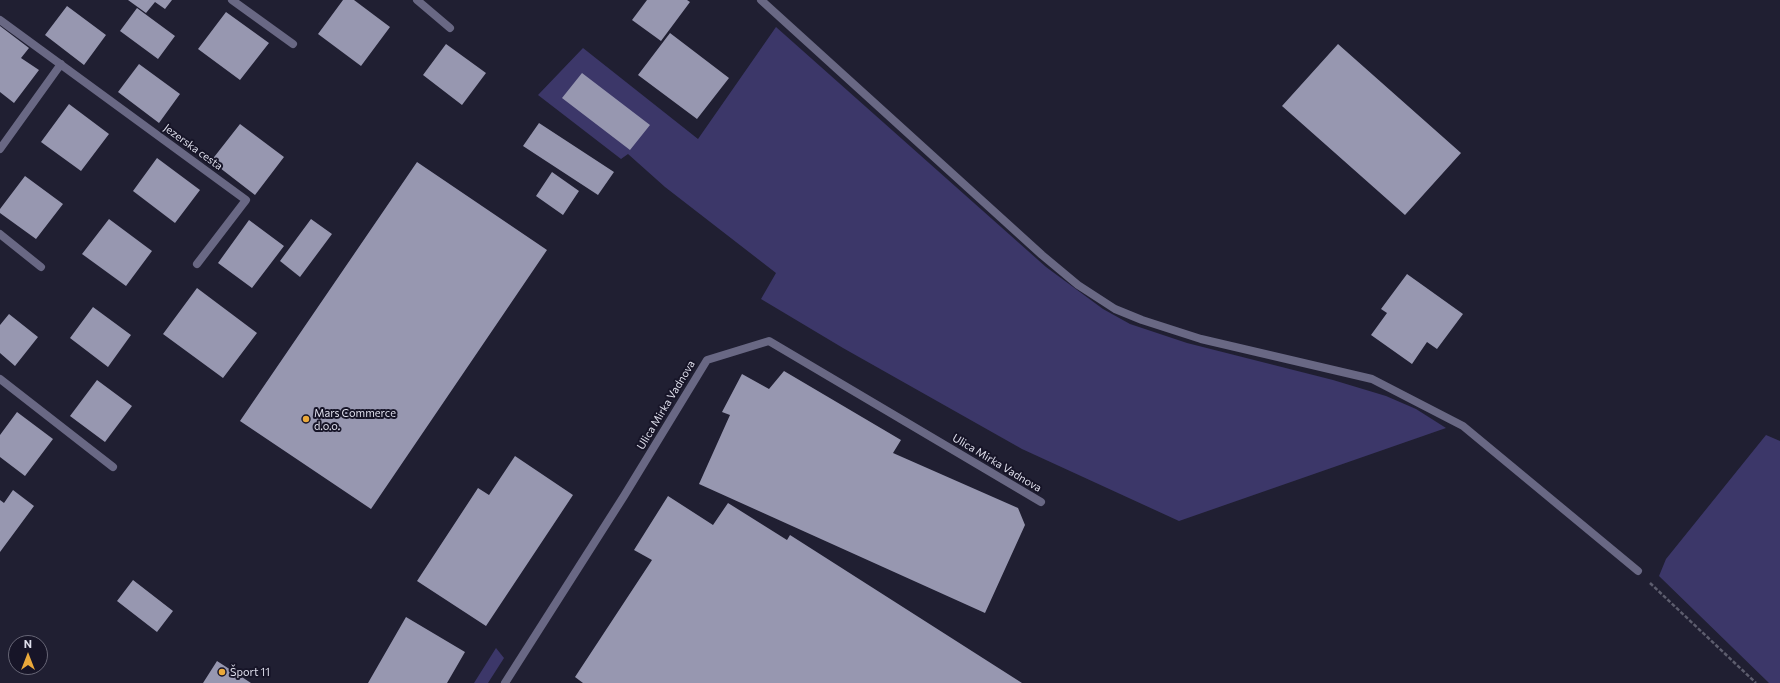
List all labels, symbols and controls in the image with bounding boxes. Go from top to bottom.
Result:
street label: Jezerska cesta [161,121,225,173]
street label: Ulica Mirka Vadnova [634,358,698,452]
place label: Mars Commerce d.o.o. [314,406,396,432]
marker: Mars Commerce d.o.o. [301,414,311,424]
street label: Ulica Mirka Vadnova [950,431,1044,495]
north arrow [8,635,48,675]
text: N [24,637,32,650]
place label: Šport 11 [230,665,270,679]
marker: Šport 11 [217,667,227,677]

